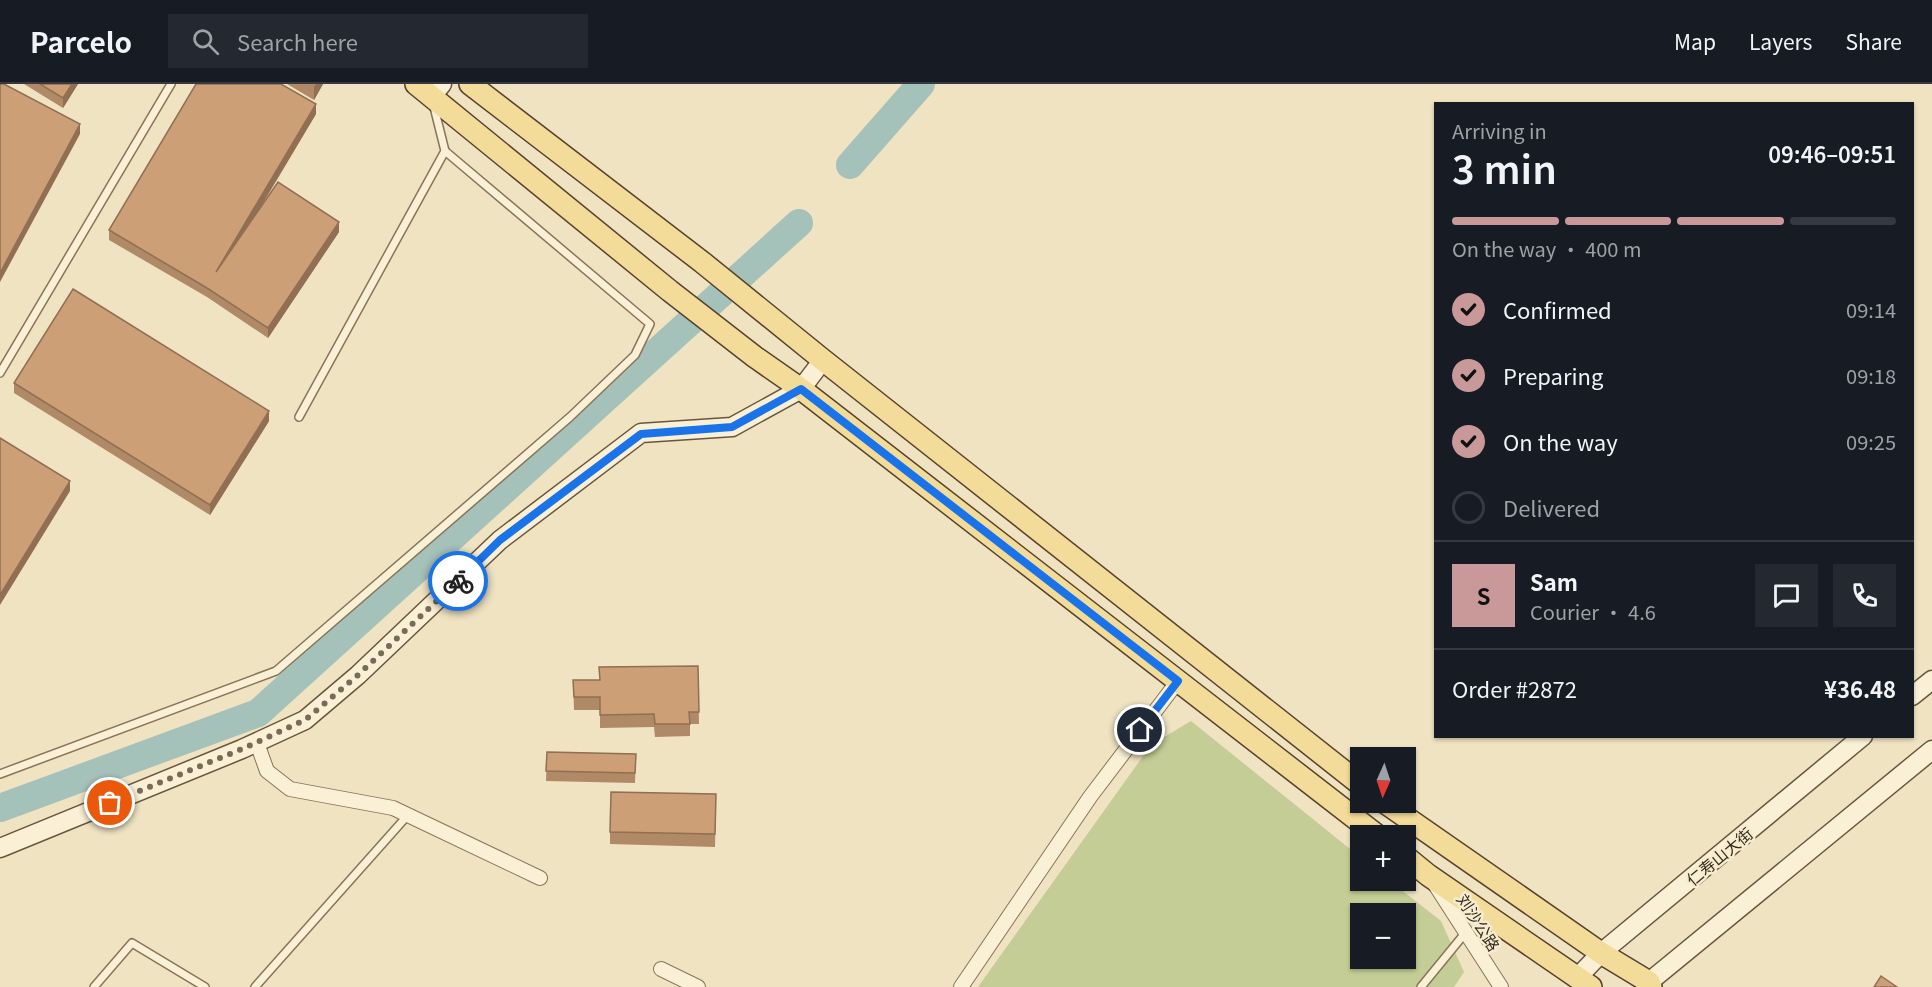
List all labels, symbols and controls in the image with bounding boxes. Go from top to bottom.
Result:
search box [168,14,588,68]
text: Parcelo [30,21,132,61]
icon: search [189,25,222,58]
text: Search here [237,25,358,57]
text: Map [1674,26,1716,56]
text: Layers [1749,26,1812,56]
text: Share [1845,26,1902,56]
text: Arriving in [1452,116,1547,145]
text: 09:46–09:51 [1768,137,1896,169]
text: 3 min [1452,139,1557,195]
text: On the way · 400 m [1452,234,1641,263]
icon: check [1452,293,1485,326]
text: Confirmed [1503,293,1612,325]
text: 09:14 [1846,295,1896,324]
icon: check [1452,359,1485,392]
text: Preparing [1503,359,1603,391]
text: 09:18 [1846,361,1896,390]
icon: check [1452,425,1485,458]
text: On the way [1503,425,1618,457]
text: 09:25 [1846,427,1896,456]
text: Delivered [1503,491,1600,523]
courier [428,551,488,611]
button: chat [1755,564,1818,627]
button: phone [1833,564,1896,627]
icon: bike [442,565,475,598]
text: Sam [1530,565,1578,597]
text: S [1477,579,1490,611]
text: Courier · 4.6 [1530,597,1656,626]
text: Order #2872 [1452,672,1577,704]
text: ¥36.48 [1824,672,1896,704]
pin [1114,704,1165,755]
icon: home [1123,713,1156,746]
north arrow [1350,747,1416,813]
map controls [1350,747,1416,969]
pin [84,777,135,828]
icon: bag [93,786,126,819]
street label: 仁寿山大街 [1681,821,1757,891]
button: + [1350,825,1416,891]
street label: 刘沙公路 [1452,889,1506,955]
button: − [1350,903,1416,969]

